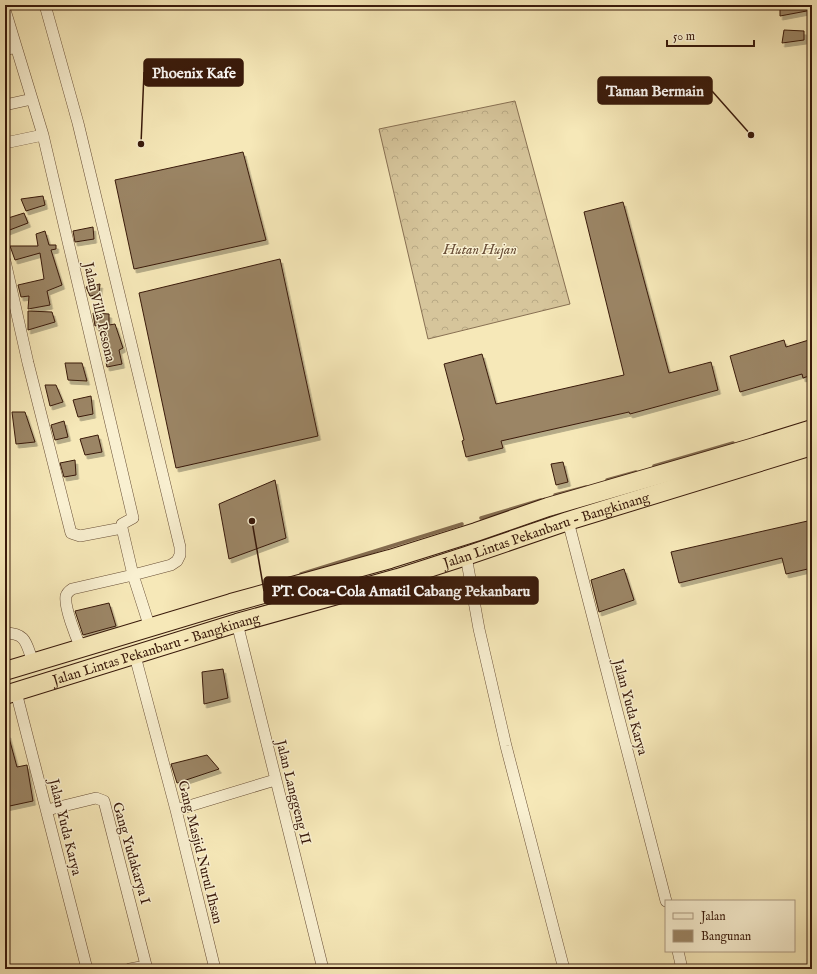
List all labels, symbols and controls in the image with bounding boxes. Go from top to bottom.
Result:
scale bar [667,22,754,48]
text: 50 m [673,29,695,44]
callout: Phoenix Kafe [144,59,243,86]
text: Phoenix Kafe [152,64,236,83]
callout: Taman Bermain [598,77,712,104]
text: Taman Bermain [605,82,704,101]
park label: Hutan Hujan [442,241,517,259]
street label: Jalan Villa Pesona [78,259,119,365]
street label: Jalan Lintas Pekanbaru - Bangkinang [439,488,652,573]
callout: PT. Coca-Cola Amatil Cabang Pekanbaru [264,577,538,604]
text: PT. Coca-Cola Amatil Cabang Pekanbaru [272,582,530,601]
street label: Jalan Lintas Pekanbaru - Bangkinang [48,609,262,690]
street label: Jalan Yuda Karya [608,655,652,758]
street label: Jalan Langgeng II [271,736,315,846]
street label: Jalan Yuda Karya [44,775,86,878]
street label: Gang Masjid Nurul Ihsan [173,779,227,926]
street label: Gang Yudakarya I [108,800,154,906]
legend [665,900,795,952]
text: Jalan [699,909,726,925]
text: Bangunan [701,929,752,944]

